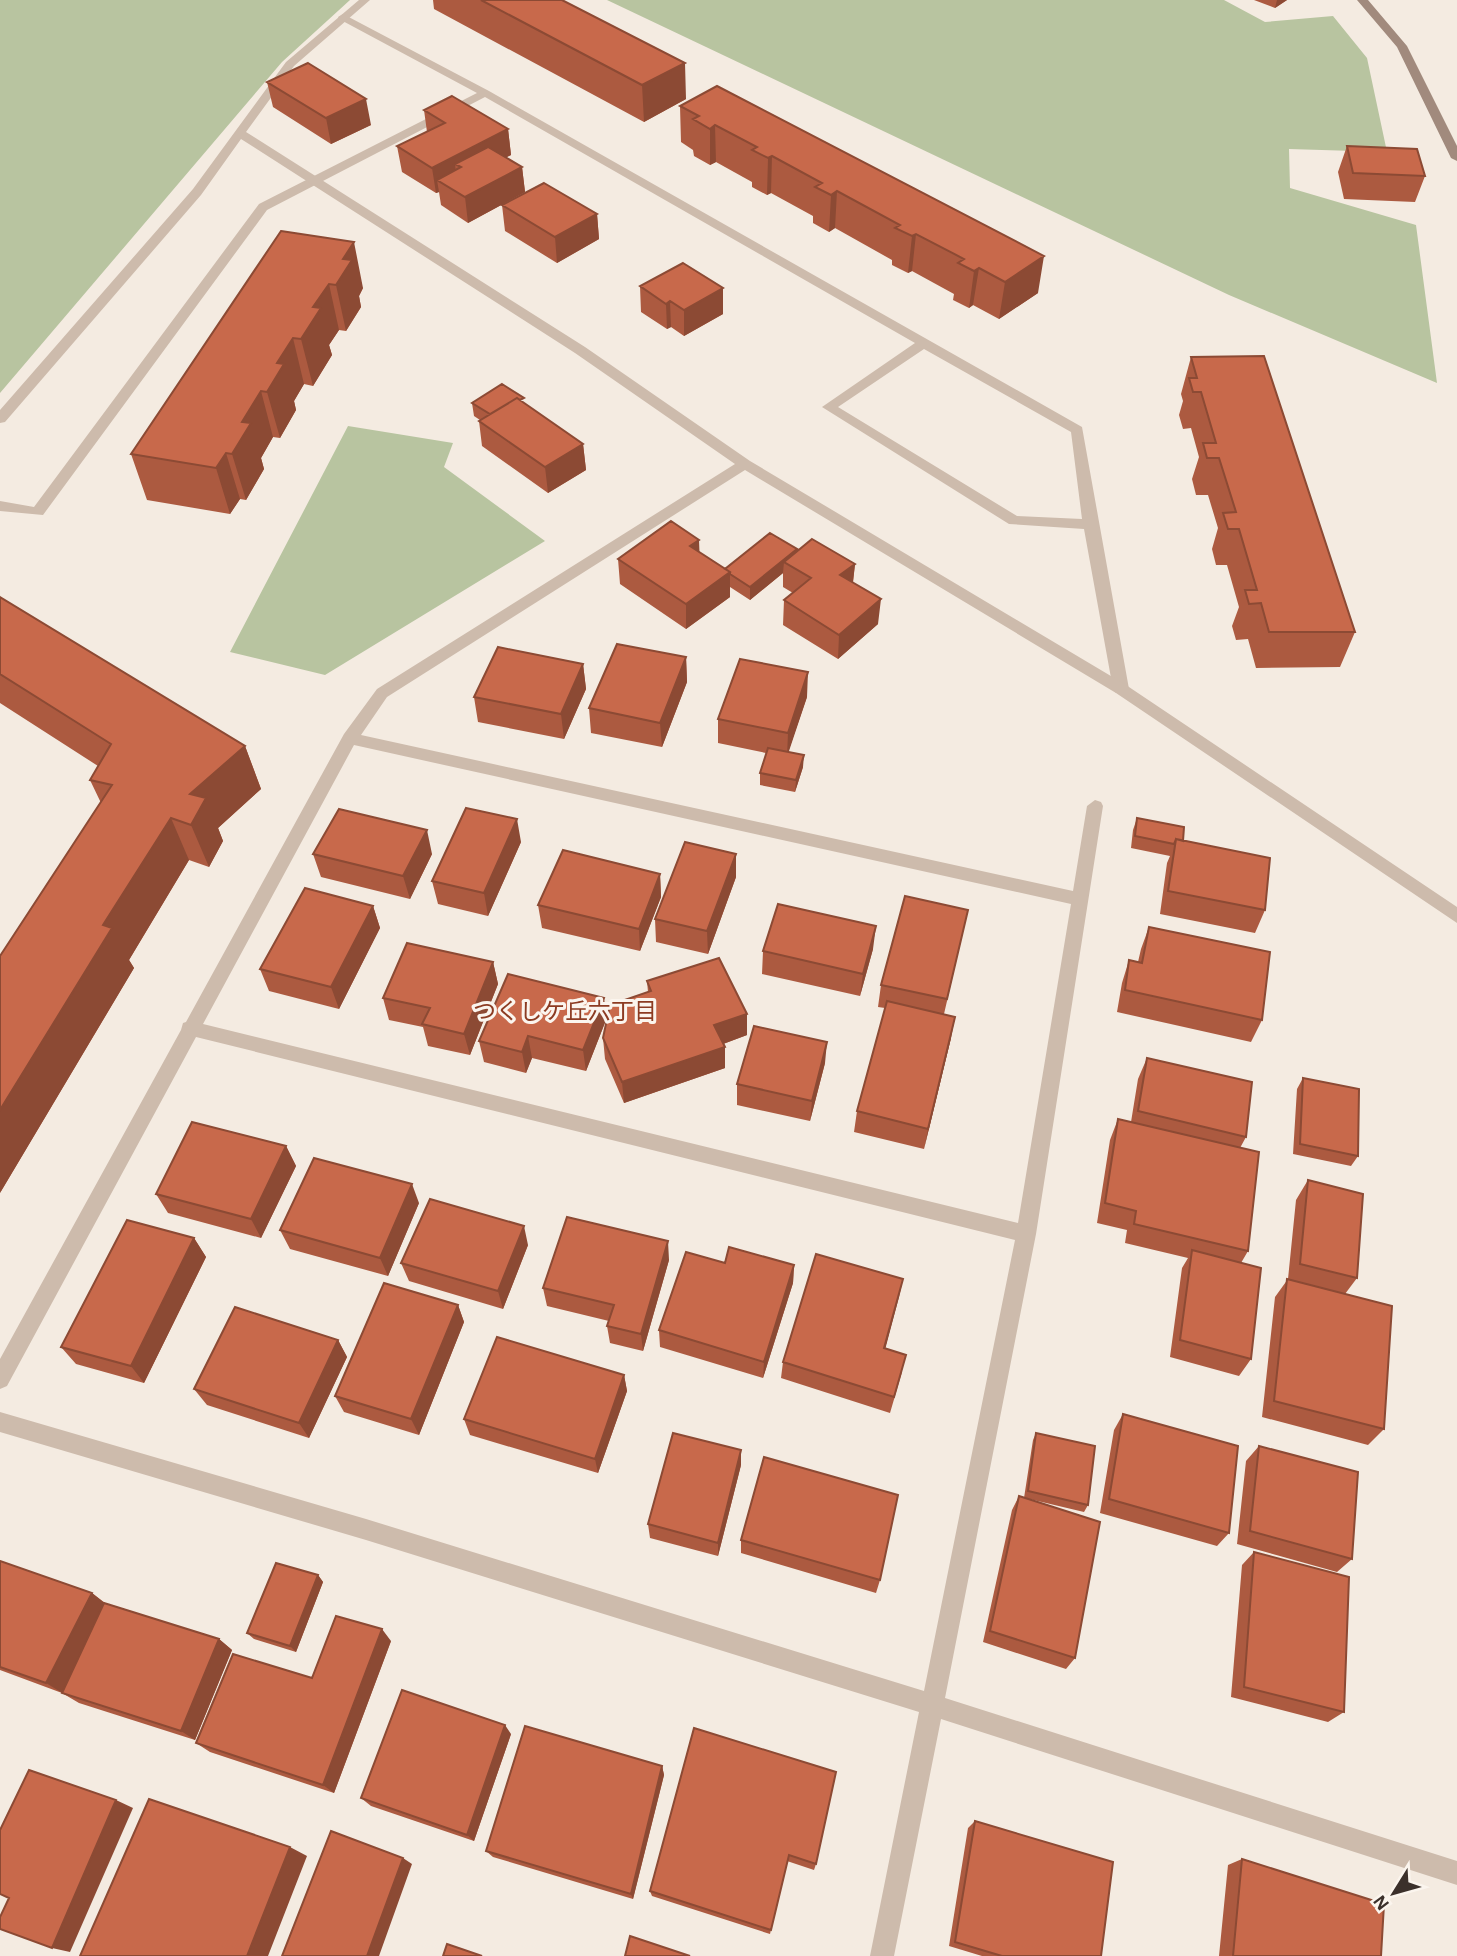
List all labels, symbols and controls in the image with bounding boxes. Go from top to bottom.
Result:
district label: つくしケ丘六丁目 [473,999,657,1024]
north arrow [1359,1858,1429,1928]
text: N [1370,1891,1393,1913]

